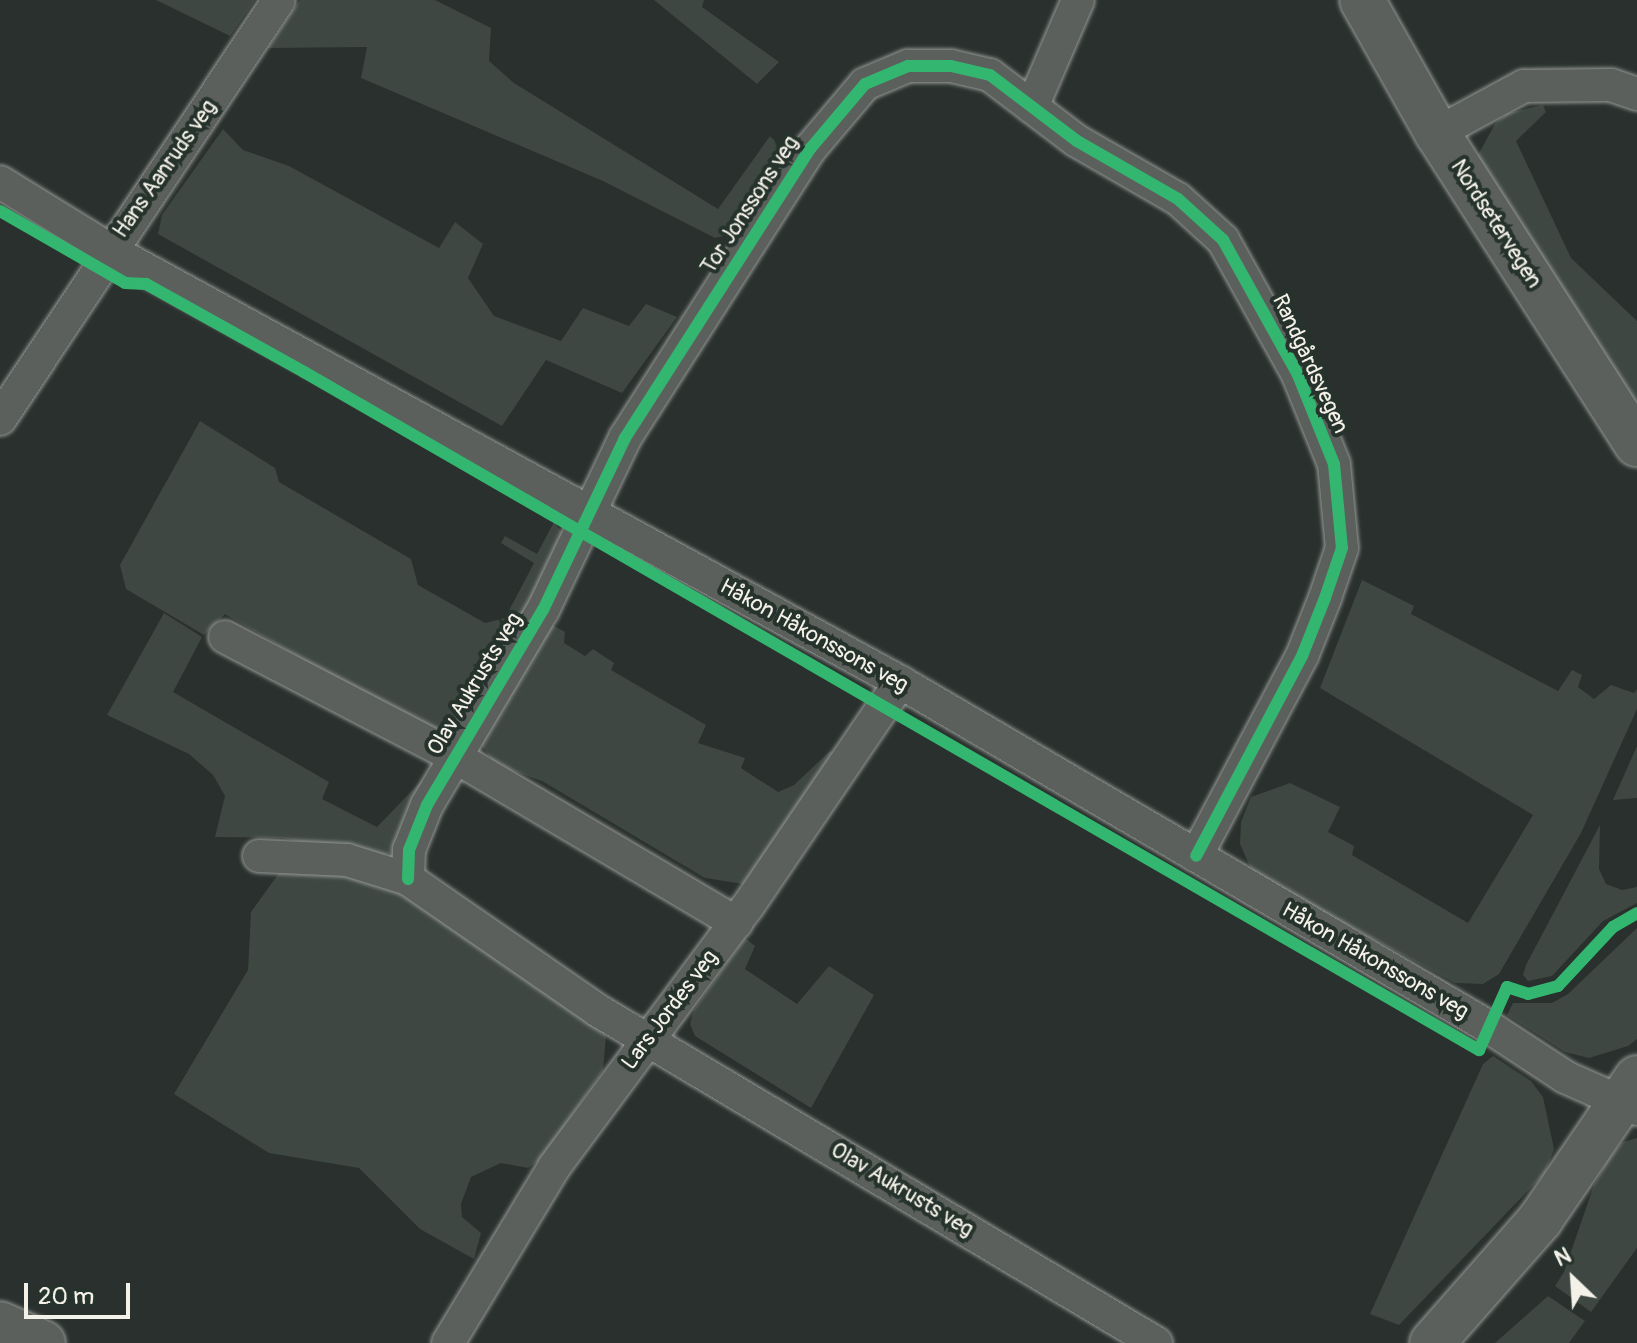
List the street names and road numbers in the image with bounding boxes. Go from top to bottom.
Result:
street label: Hans Aanruds veg [108,95,222,243]
street label: Tor Jonssons veg [695,131,805,279]
street label: Nordsetervegen [1445,155,1547,293]
street label: Randgårdsvegen [1266,290,1354,438]
street label: Håkon Håkonssons veg [715,573,913,699]
street label: Olav Aukrusts veg [422,608,528,760]
street label: Håkon Håkonssons veg [1277,897,1473,1025]
street label: Lars Jordes veg [616,945,724,1075]
street label: Olav Aukrusts veg [826,1137,978,1243]

